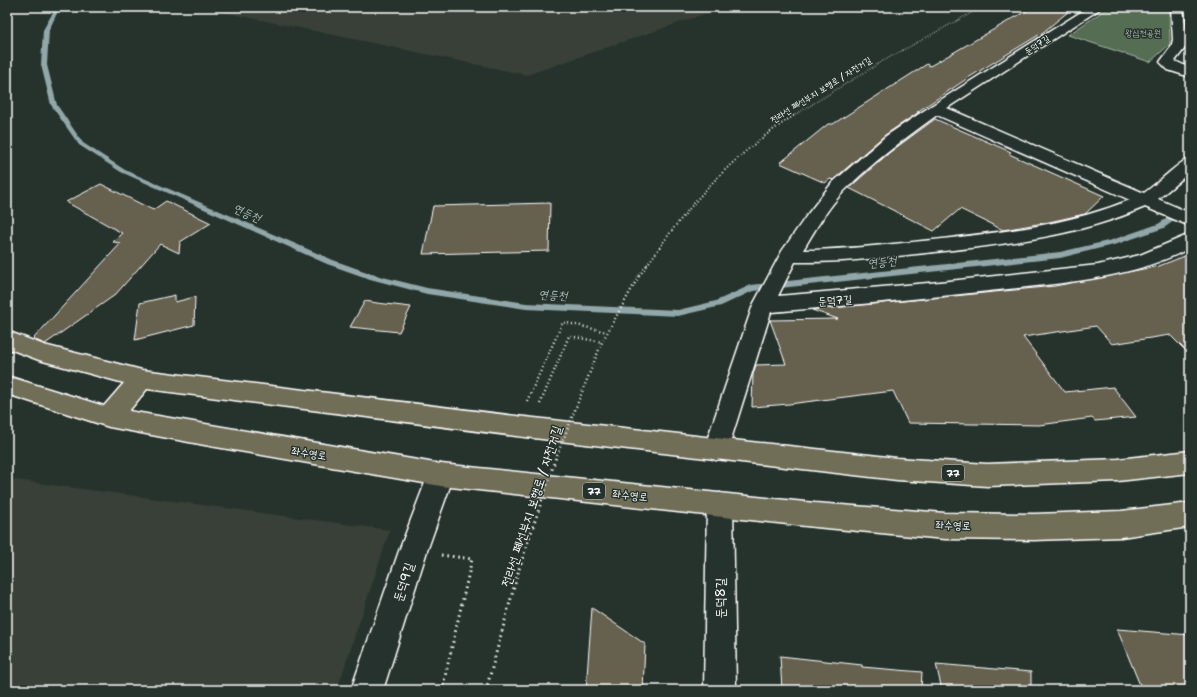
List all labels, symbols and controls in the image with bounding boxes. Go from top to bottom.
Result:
park label: 왕심천공원 [1125,27,1161,39]
street label: 둔덕7길 [1022,32,1053,58]
street label: 전라선 폐선부지 보행로 / 자전거길 [768,54,874,126]
water label: 연등천 [231,200,265,227]
water label: 연등천 [867,252,899,271]
water label: 연등천 [538,286,569,304]
street label: 둔덕7길 [817,292,853,309]
street label: 전라선 폐선부지 보행로 / 자전거길 [497,423,566,589]
street label: 좌수영로 [290,443,328,464]
road number: 77 [942,465,964,481]
road number: 77 [583,483,605,499]
street label: 좌수영로 [612,486,648,505]
street label: 좌수영로 [935,517,971,534]
street label: 둔덕9길 [389,560,418,604]
street label: 둔덕8길 [712,578,729,618]

